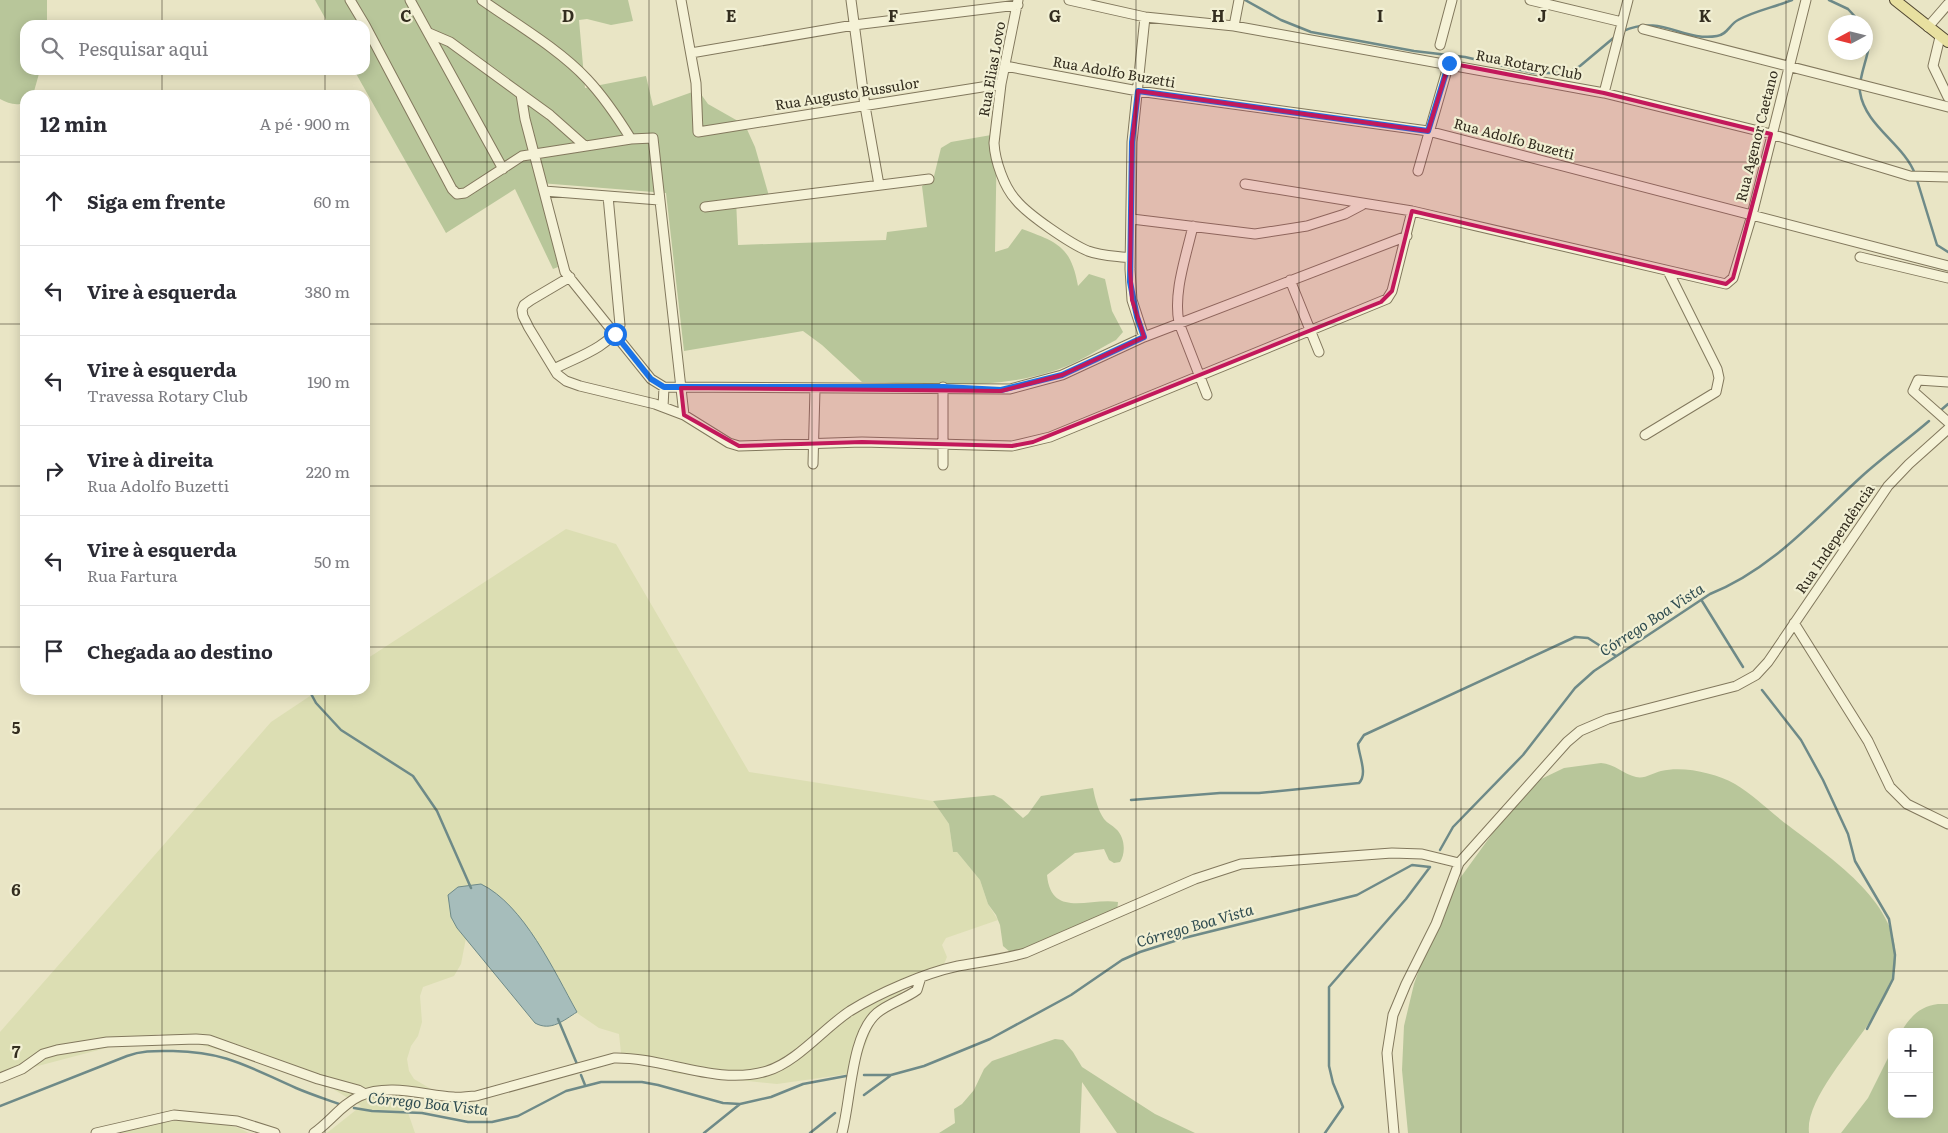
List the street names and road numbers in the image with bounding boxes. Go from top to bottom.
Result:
street label: Rua Elias Lovo [973,20,1009,118]
street label: Rua Rotary Club [1474,44,1584,84]
street label: Rua Adolfo Buzetti [1051,50,1177,92]
street label: Rua Agenor Caetano [1730,68,1782,204]
street label: Rua Augusto Bussulor [773,72,921,114]
street label: Rua Adolfo Buzetti [1452,112,1577,164]
street label: Rua Independência [1790,479,1879,597]

